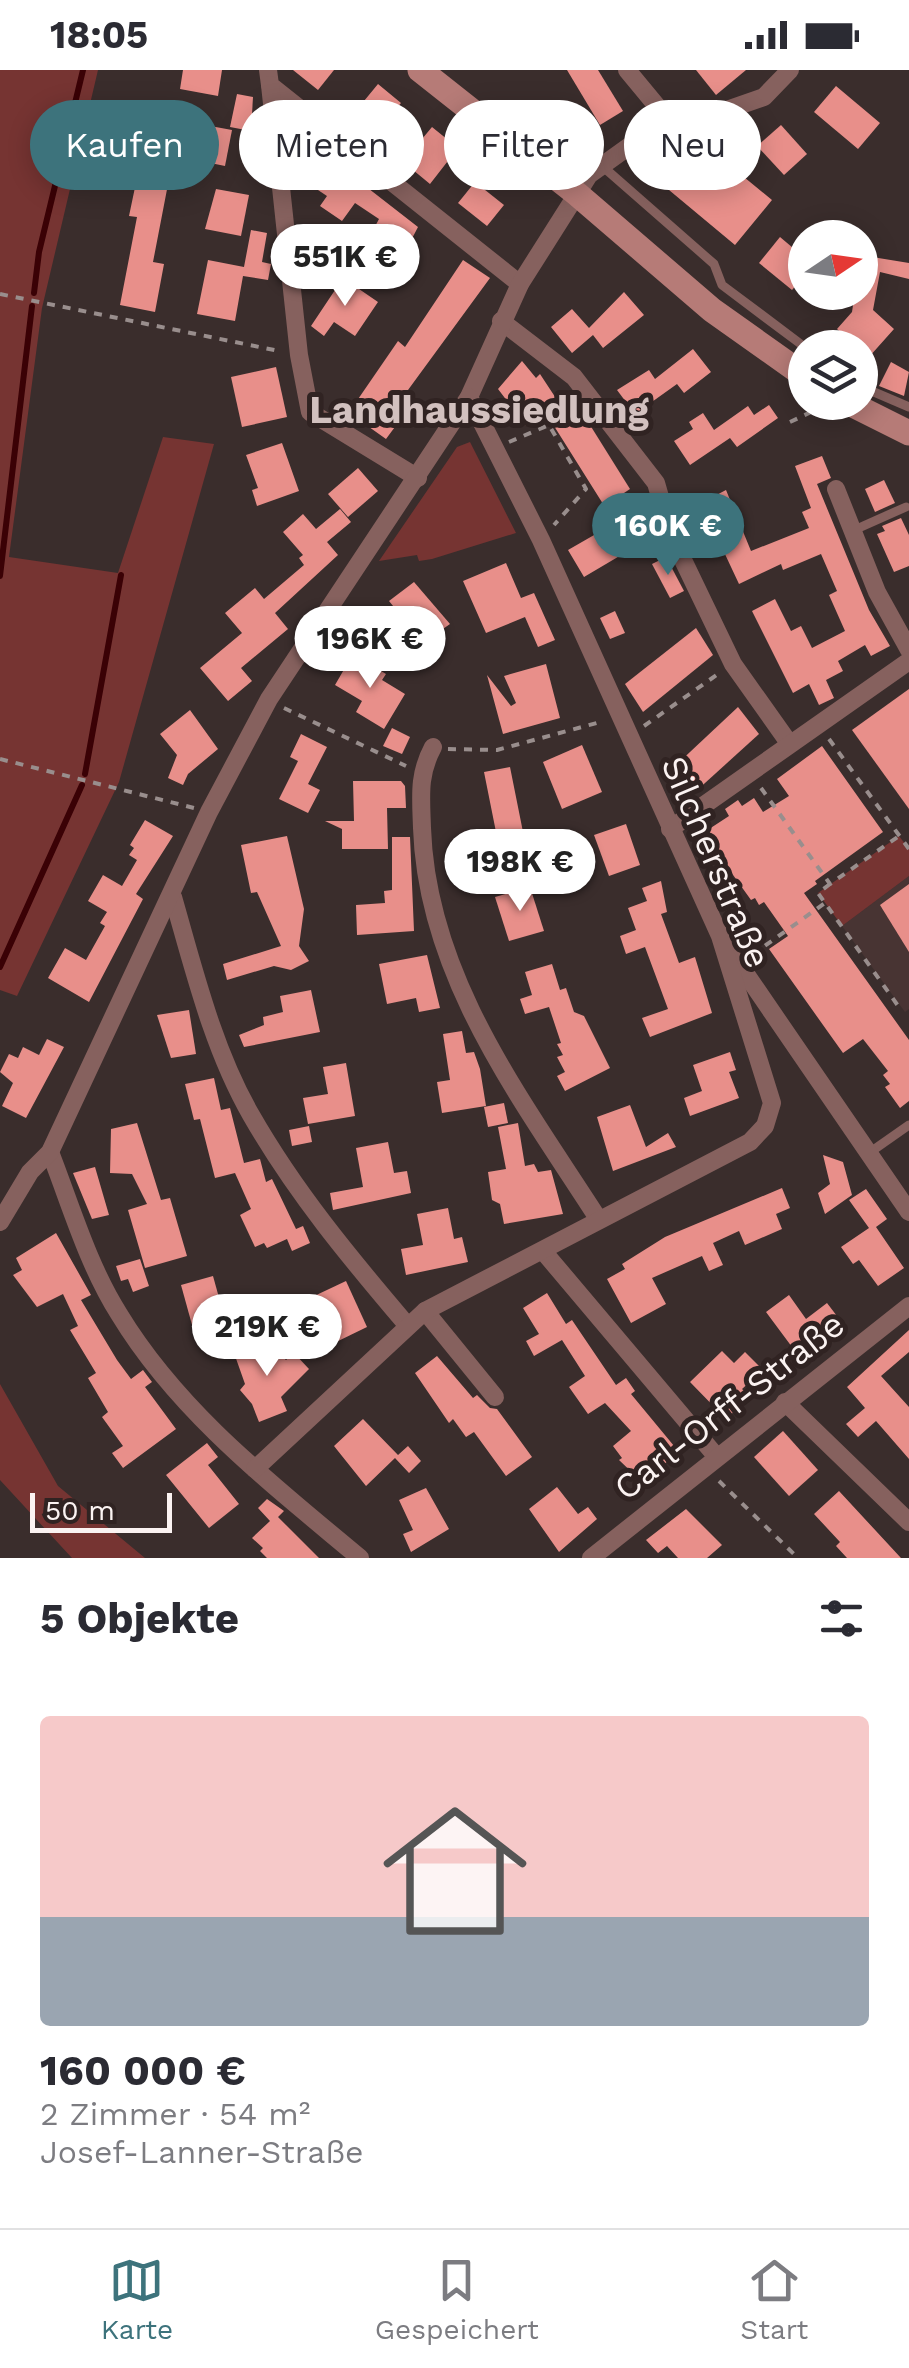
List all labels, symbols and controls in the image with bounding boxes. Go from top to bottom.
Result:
text: 18:05 [50,13,148,57]
chip: Kaufen [30,100,219,190]
chip: Mieten [239,100,424,190]
chip: Filter [444,100,604,190]
chip: Neu [624,100,761,190]
north arrow [788,220,878,310]
map controls [788,220,878,420]
pin: 551K € [264,224,426,309]
text: 551K € [293,237,397,275]
button: layers [788,330,878,420]
district label: Landhaussiedlung [309,388,649,432]
pin: 160K € [587,493,749,578]
text: 160K € [614,506,722,544]
pin: 196K € [289,606,451,691]
text: 196K € [317,619,423,657]
street label: Silcherstraße [653,750,779,974]
pin: 198K € [439,829,601,914]
text: 198K € [466,842,574,880]
pin: 219K € [186,1294,348,1379]
street label: Carl-Orff-Straße [606,1303,852,1509]
text: 219K € [214,1307,320,1345]
scale bar [30,1488,172,1532]
text: 50 m [45,1494,115,1527]
icon: filters [814,1591,869,1646]
text: 5 Objekte [40,1594,239,1643]
icon: home [365,1781,545,1961]
text: 160 000 € [40,2046,246,2095]
text: 2 Zimmer · 54 m² [40,2095,310,2133]
text: Josef-Lanner-Straße [40,2133,364,2171]
tab: Karte [101,2253,173,2346]
tab: Gespeichert [375,2253,539,2346]
tab: Start [740,2253,808,2346]

